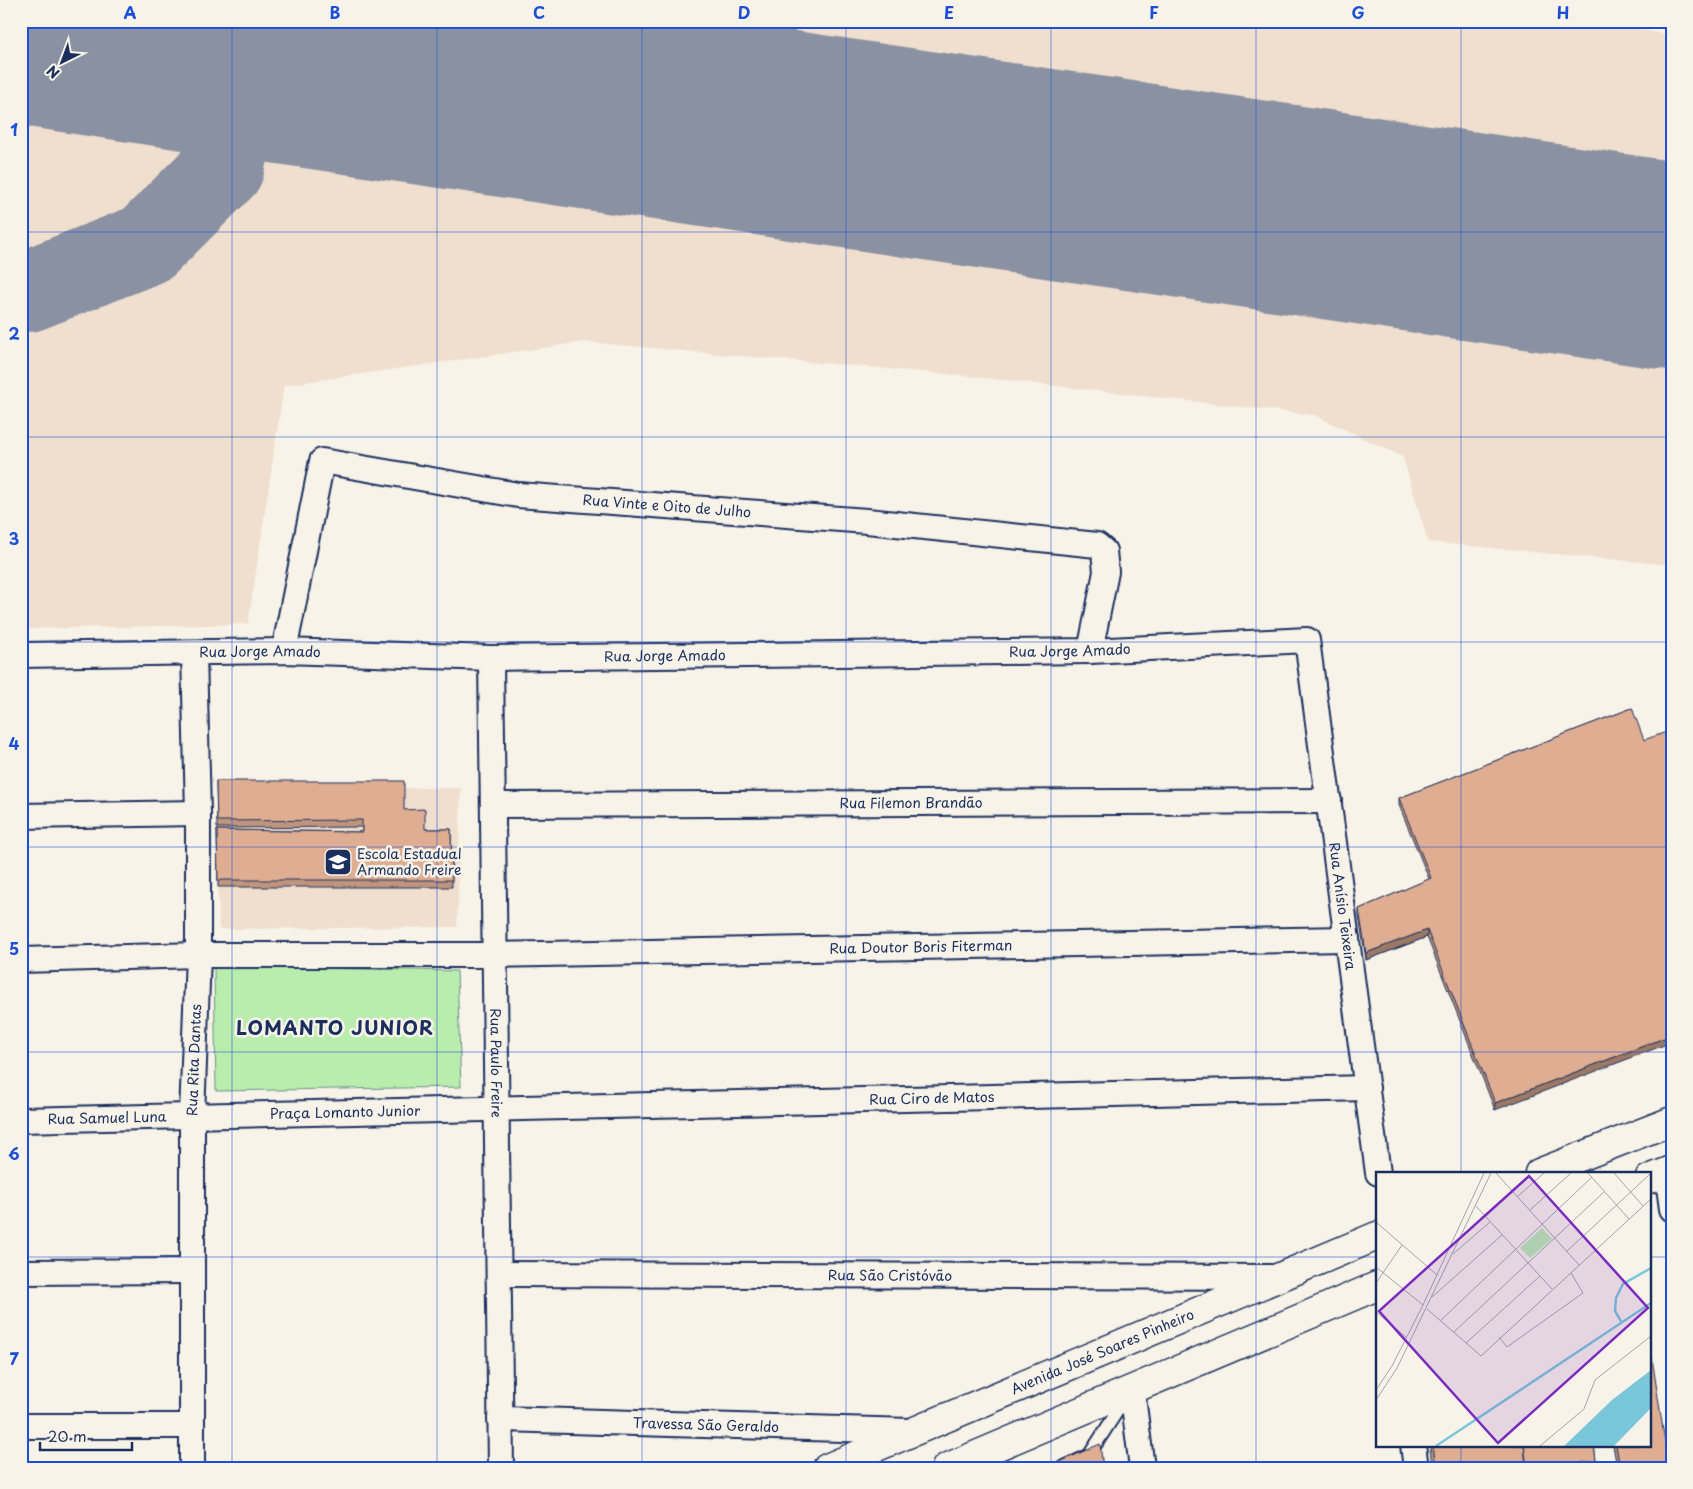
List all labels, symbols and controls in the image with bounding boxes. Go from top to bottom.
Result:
text: A [124,0,137,24]
text: B [330,0,341,24]
text: C [533,0,545,24]
text: D [738,0,750,24]
text: E [944,0,954,24]
text: F [1149,0,1159,24]
text: G [1351,0,1365,24]
text: H [1557,0,1569,24]
north arrow [38,38,88,88]
text: N [42,61,64,84]
text: 1 [10,117,18,141]
text: 2 [8,321,20,345]
street label: Rua Vinte e Oito de Julho [582,489,752,522]
text: 3 [9,526,19,550]
street label: Rua Jorge Amado [1009,638,1131,662]
street label: Rua Jorge Amado [199,640,321,662]
street label: Rua Jorge Amado [604,644,726,667]
text: 4 [9,731,20,755]
street label: Rua Filemon Brandão [839,792,983,813]
street label: Rua Anísio Teixeira [1324,841,1362,971]
place label: Escola Estadual Armando Freire [357,843,462,880]
school or university icon: Escola Estadual Armando Freire [323,847,353,877]
street label: Rua Doutor Boris Fiterman [829,934,1013,959]
text: 5 [9,936,19,960]
street label: Rua Rita Dantas [181,1004,206,1116]
street label: Rua Paulo Freire [485,1008,508,1118]
district label: LOMANTO JUNIOR [236,1013,434,1041]
street label: Rua Ciro de Matos [869,1086,994,1110]
street label: Praça Lomanto Junior [269,1099,421,1124]
street label: Rua Samuel Luna [47,1106,167,1129]
text: 6 [8,1141,20,1165]
inset map [1376,1172,1650,1446]
street label: Rua São Cristóvão [828,1264,952,1286]
street label: Avenida José Soares Pinheiro [1008,1303,1197,1399]
text: 7 [9,1346,19,1370]
street label: Travessa São Geraldo [633,1412,779,1437]
scale bar [40,1419,132,1451]
text: 20 m [48,1424,87,1447]

